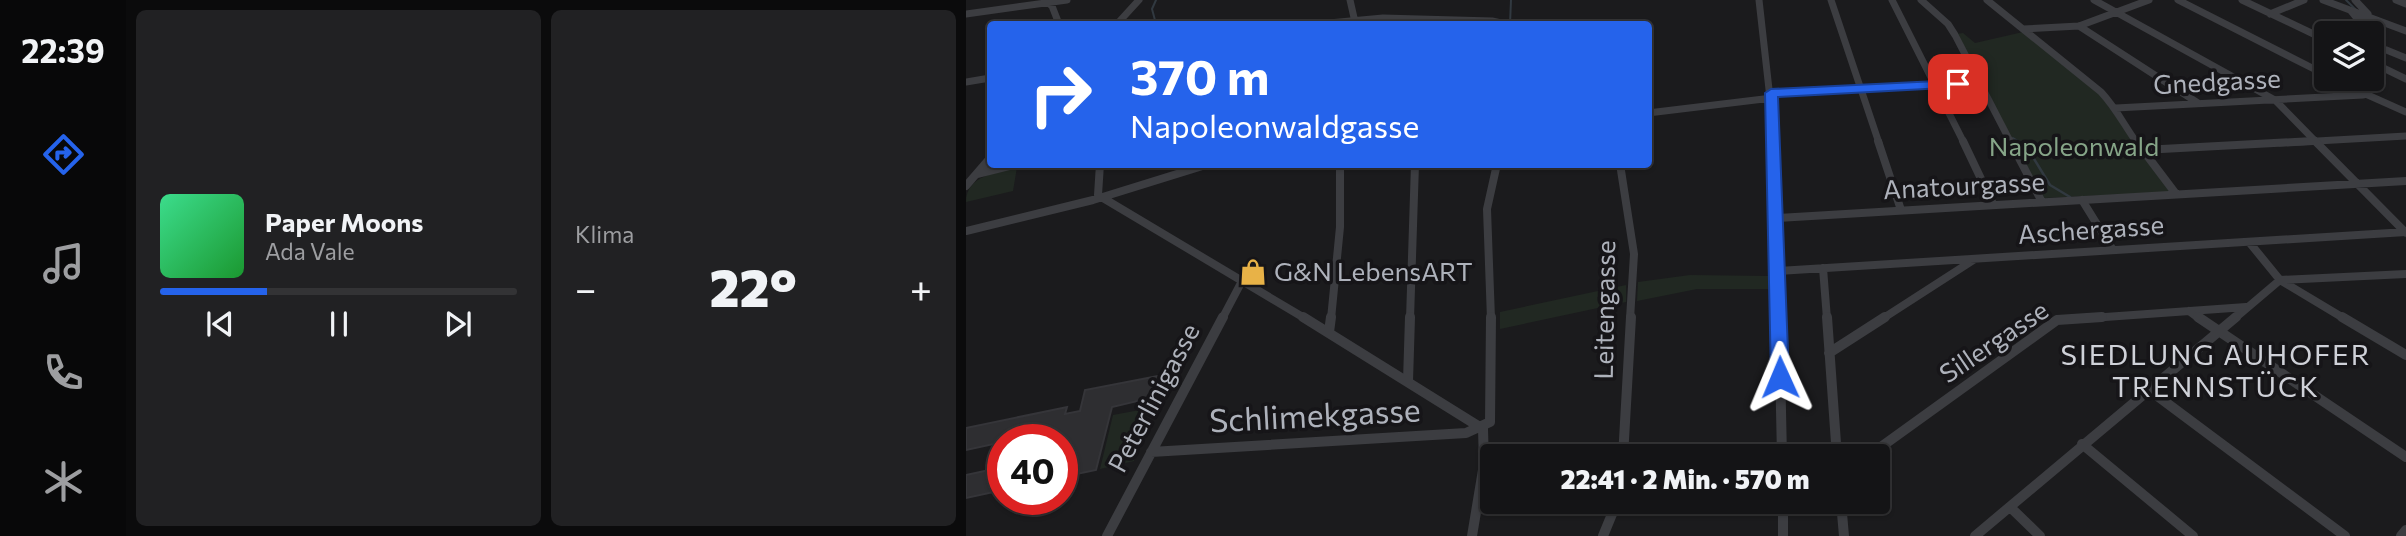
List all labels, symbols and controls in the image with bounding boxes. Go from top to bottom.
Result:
map controls [2314,21,2384,91]
button: layers [2314,21,2384,91]
text: 22:39 [21,30,105,70]
text: 370 m [1130,45,1269,105]
icon: right [1015,49,1106,140]
pin [1928,54,1988,114]
street label: Gnedgasse [2152,62,2281,99]
icon: arrive [1939,65,1977,103]
text: Napoleonwaldgasse [1130,105,1419,145]
icon: directions [39,130,88,179]
park label: Napoleonwald [1989,130,2159,161]
street label: Anatourgasse [1882,165,2046,204]
text: Paper Moons [265,206,423,237]
street label: Aschergasse [2017,208,2165,249]
text: Klima [575,220,634,248]
text: Ada Vale [265,237,355,265]
icon: music [39,239,88,288]
street label: Leitengasse [1587,240,1620,380]
text: 22° [709,254,797,318]
place label: G&N LebensART [1274,255,1473,286]
shop icon: G&N LebensART [1238,257,1268,287]
text: − [575,264,597,311]
text: + [910,264,932,311]
street label: Sillergasse [1933,293,2053,388]
icon: previous [201,305,239,343]
icon: pause [320,305,358,343]
icon: next [439,305,477,343]
street label: Peterlinigasse [1101,318,1205,477]
district label: SIEDLUNG AUHOFER TRENNSTÜCK [2061,337,2371,403]
position arrow [1743,340,1817,414]
icon: phone [39,348,88,397]
street label: Schlimekgasse [1208,389,1421,440]
speed limit sign: 40 [987,424,1078,515]
icon: climate [39,457,88,506]
text: 22:41 · 2 Min. · 570 m [1560,463,1810,494]

